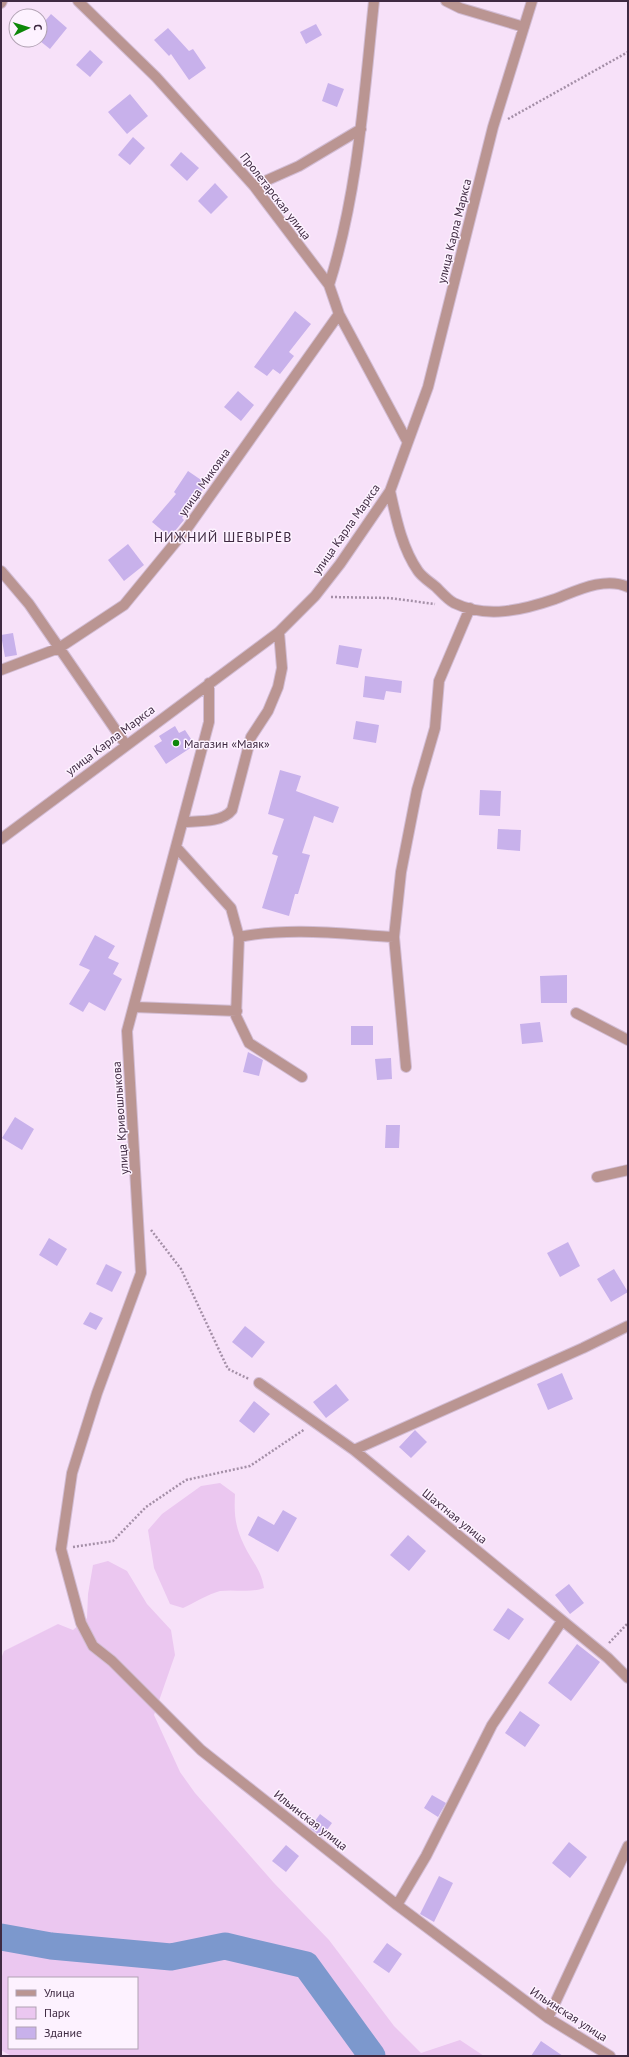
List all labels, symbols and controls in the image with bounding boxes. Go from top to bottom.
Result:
north arrow [8,8,48,48]
text: С [31,24,45,31]
street label: Пролетарская улица [237,149,315,243]
street label: улица Карла Маркса [434,177,474,285]
street label: улица Микояна [175,445,233,519]
street label: улица Карла Маркса [309,481,383,577]
district label: НИЖНИЙ ШЕВЫРЁВ [154,528,292,546]
street label: улица Карла Маркса [63,702,157,778]
place label: Магазин «Маяк» [184,736,270,751]
marker: Магазин «Маяк» [171,738,181,748]
street label: улица Кривошлыкова [109,1061,131,1175]
street label: Шахтная улица [419,1485,491,1547]
street label: Ильинская улица [271,1787,351,1853]
legend [8,1977,138,2049]
street label: Ильинская улица [527,1983,611,2045]
text: Улица [44,1985,75,2000]
text: Парк [44,2005,70,2020]
text: Здание [44,2025,82,2040]

